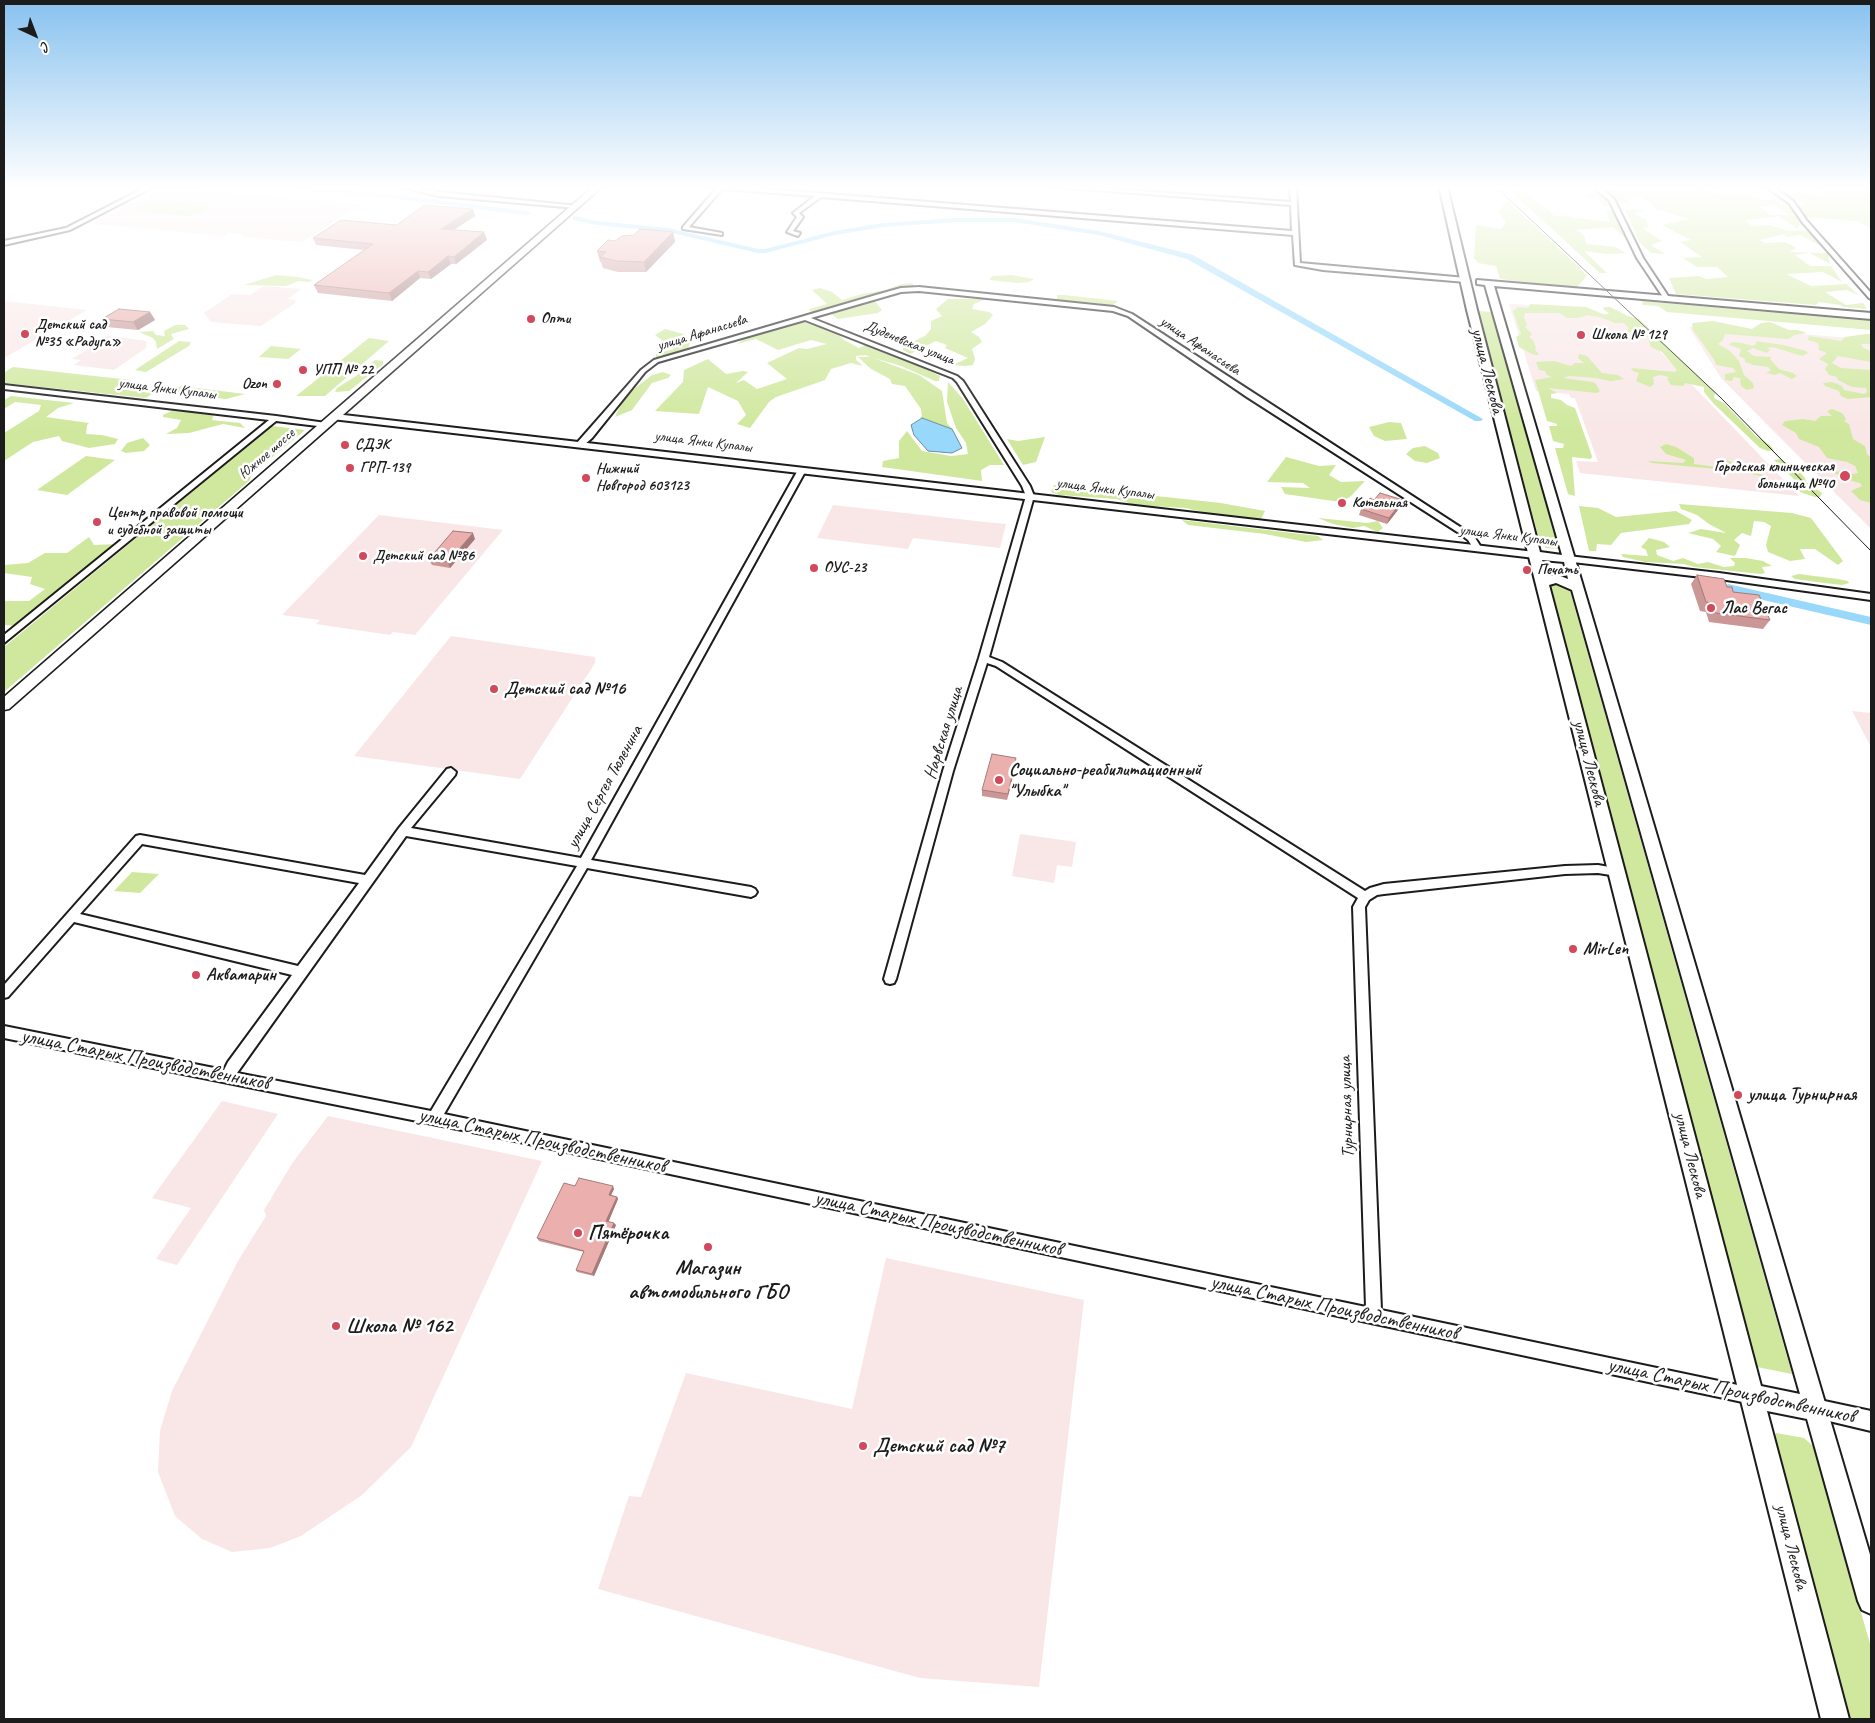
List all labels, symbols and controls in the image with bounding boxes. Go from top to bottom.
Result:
north arrow [10,10,60,60]
text: С [37,38,54,55]
place label: Опти [541,310,570,328]
street label: улица Афанасьева [655,311,749,355]
marker: Опти [525,313,537,325]
street label: улица Афанасьева [1156,313,1244,379]
place label: Детский сад №35 «Радуга» [35,316,121,351]
street label: Дуденевская улица [861,317,957,369]
street label: улица Лескова [1466,326,1508,416]
place label: Школа № 129 [1591,326,1666,344]
marker: Детский сад №35 «Радуга» [19,328,31,340]
marker: Школа № 129 [1575,329,1587,341]
place label: УПП № 22 [313,361,373,379]
marker: УПП № 22 [297,364,309,376]
street label: улица Янки Купалы [117,374,217,404]
place label: Ozon [242,375,267,393]
marker: Ozon [271,378,283,390]
street label: Южное шоссе [235,425,299,483]
street label: улица Янки Купалы [653,427,753,457]
place label: СДЭК [355,436,389,454]
marker: СДЭК [339,439,351,451]
place label: Городская клиническая больница №40 [1714,458,1834,493]
place label: ГРП-139 [360,459,410,477]
place label: Нижний Новгород 603123 [596,460,689,495]
marker: ГРП-139 [344,462,356,474]
marker: Городская клиническая больница №40 [1838,469,1852,483]
marker: Нижний Новгород 603123 [580,472,592,484]
street label: улица Янки Купалы [1055,474,1155,504]
place label: Котельная [1352,494,1407,512]
marker: Котельная [1336,497,1348,509]
place label: Центр правовой помощи и судебной защиты [107,504,242,539]
marker: Центр правовой помощи и судебной защиты [91,516,103,528]
street label: улица Янки Купалы [1458,521,1558,551]
place label: Детский сад №86 [373,547,474,565]
marker: Детский сад №86 [357,550,369,562]
place label: ОУС-23 [824,559,866,577]
place label: Печать [1537,561,1578,579]
marker: ОУС-23 [808,562,820,574]
marker: Печать [1521,564,1533,576]
place label: Лас Вегас [1721,597,1787,619]
marker: Лас Вегас [1705,602,1717,614]
place label: Детский сад №16 [504,678,625,700]
marker: Детский сад №16 [488,683,500,695]
street label: Нарвская улица [920,684,968,782]
street label: улица Лескова [1568,718,1610,808]
street label: улица Сергея Тюленина [562,721,648,853]
place label: Социально-реабилитационный "Улыбка" [1009,759,1201,802]
marker: Социально-реабилитационный "Улыбка" [993,774,1005,786]
place label: MirLen [1583,938,1628,960]
marker: MirLen [1567,943,1579,955]
place label: Аквамарин [206,964,276,986]
marker: Аквамарин [190,969,202,981]
street label: улица Старых Производственников [19,1024,271,1096]
street label: Турнирная улица [1334,1056,1360,1158]
place label: улица Турнирная [1748,1084,1857,1106]
marker: улица Турнирная [1732,1089,1744,1101]
street label: улица Старых Производственников [416,1102,668,1180]
street label: улица Лескова [1669,1110,1711,1200]
street label: улица Старых Производственников [812,1185,1064,1263]
place label: Пятёрочка [588,1220,668,1246]
marker: Пятёрочка [572,1227,584,1239]
marker: Магазин автомобильного ГБО [702,1241,714,1253]
place label: Магазин автомобильного ГБО [628,1255,788,1305]
street label: улица Старых Производственников [1208,1269,1460,1347]
place label: Школа № 162 [346,1313,452,1339]
marker: Школа № 162 [330,1320,342,1332]
street label: улица Старых Производственников [1605,1352,1857,1430]
place label: Детский сад №7 [873,1433,1004,1459]
marker: Детский сад №7 [857,1440,869,1452]
street label: улица Лескова [1770,1502,1812,1592]

